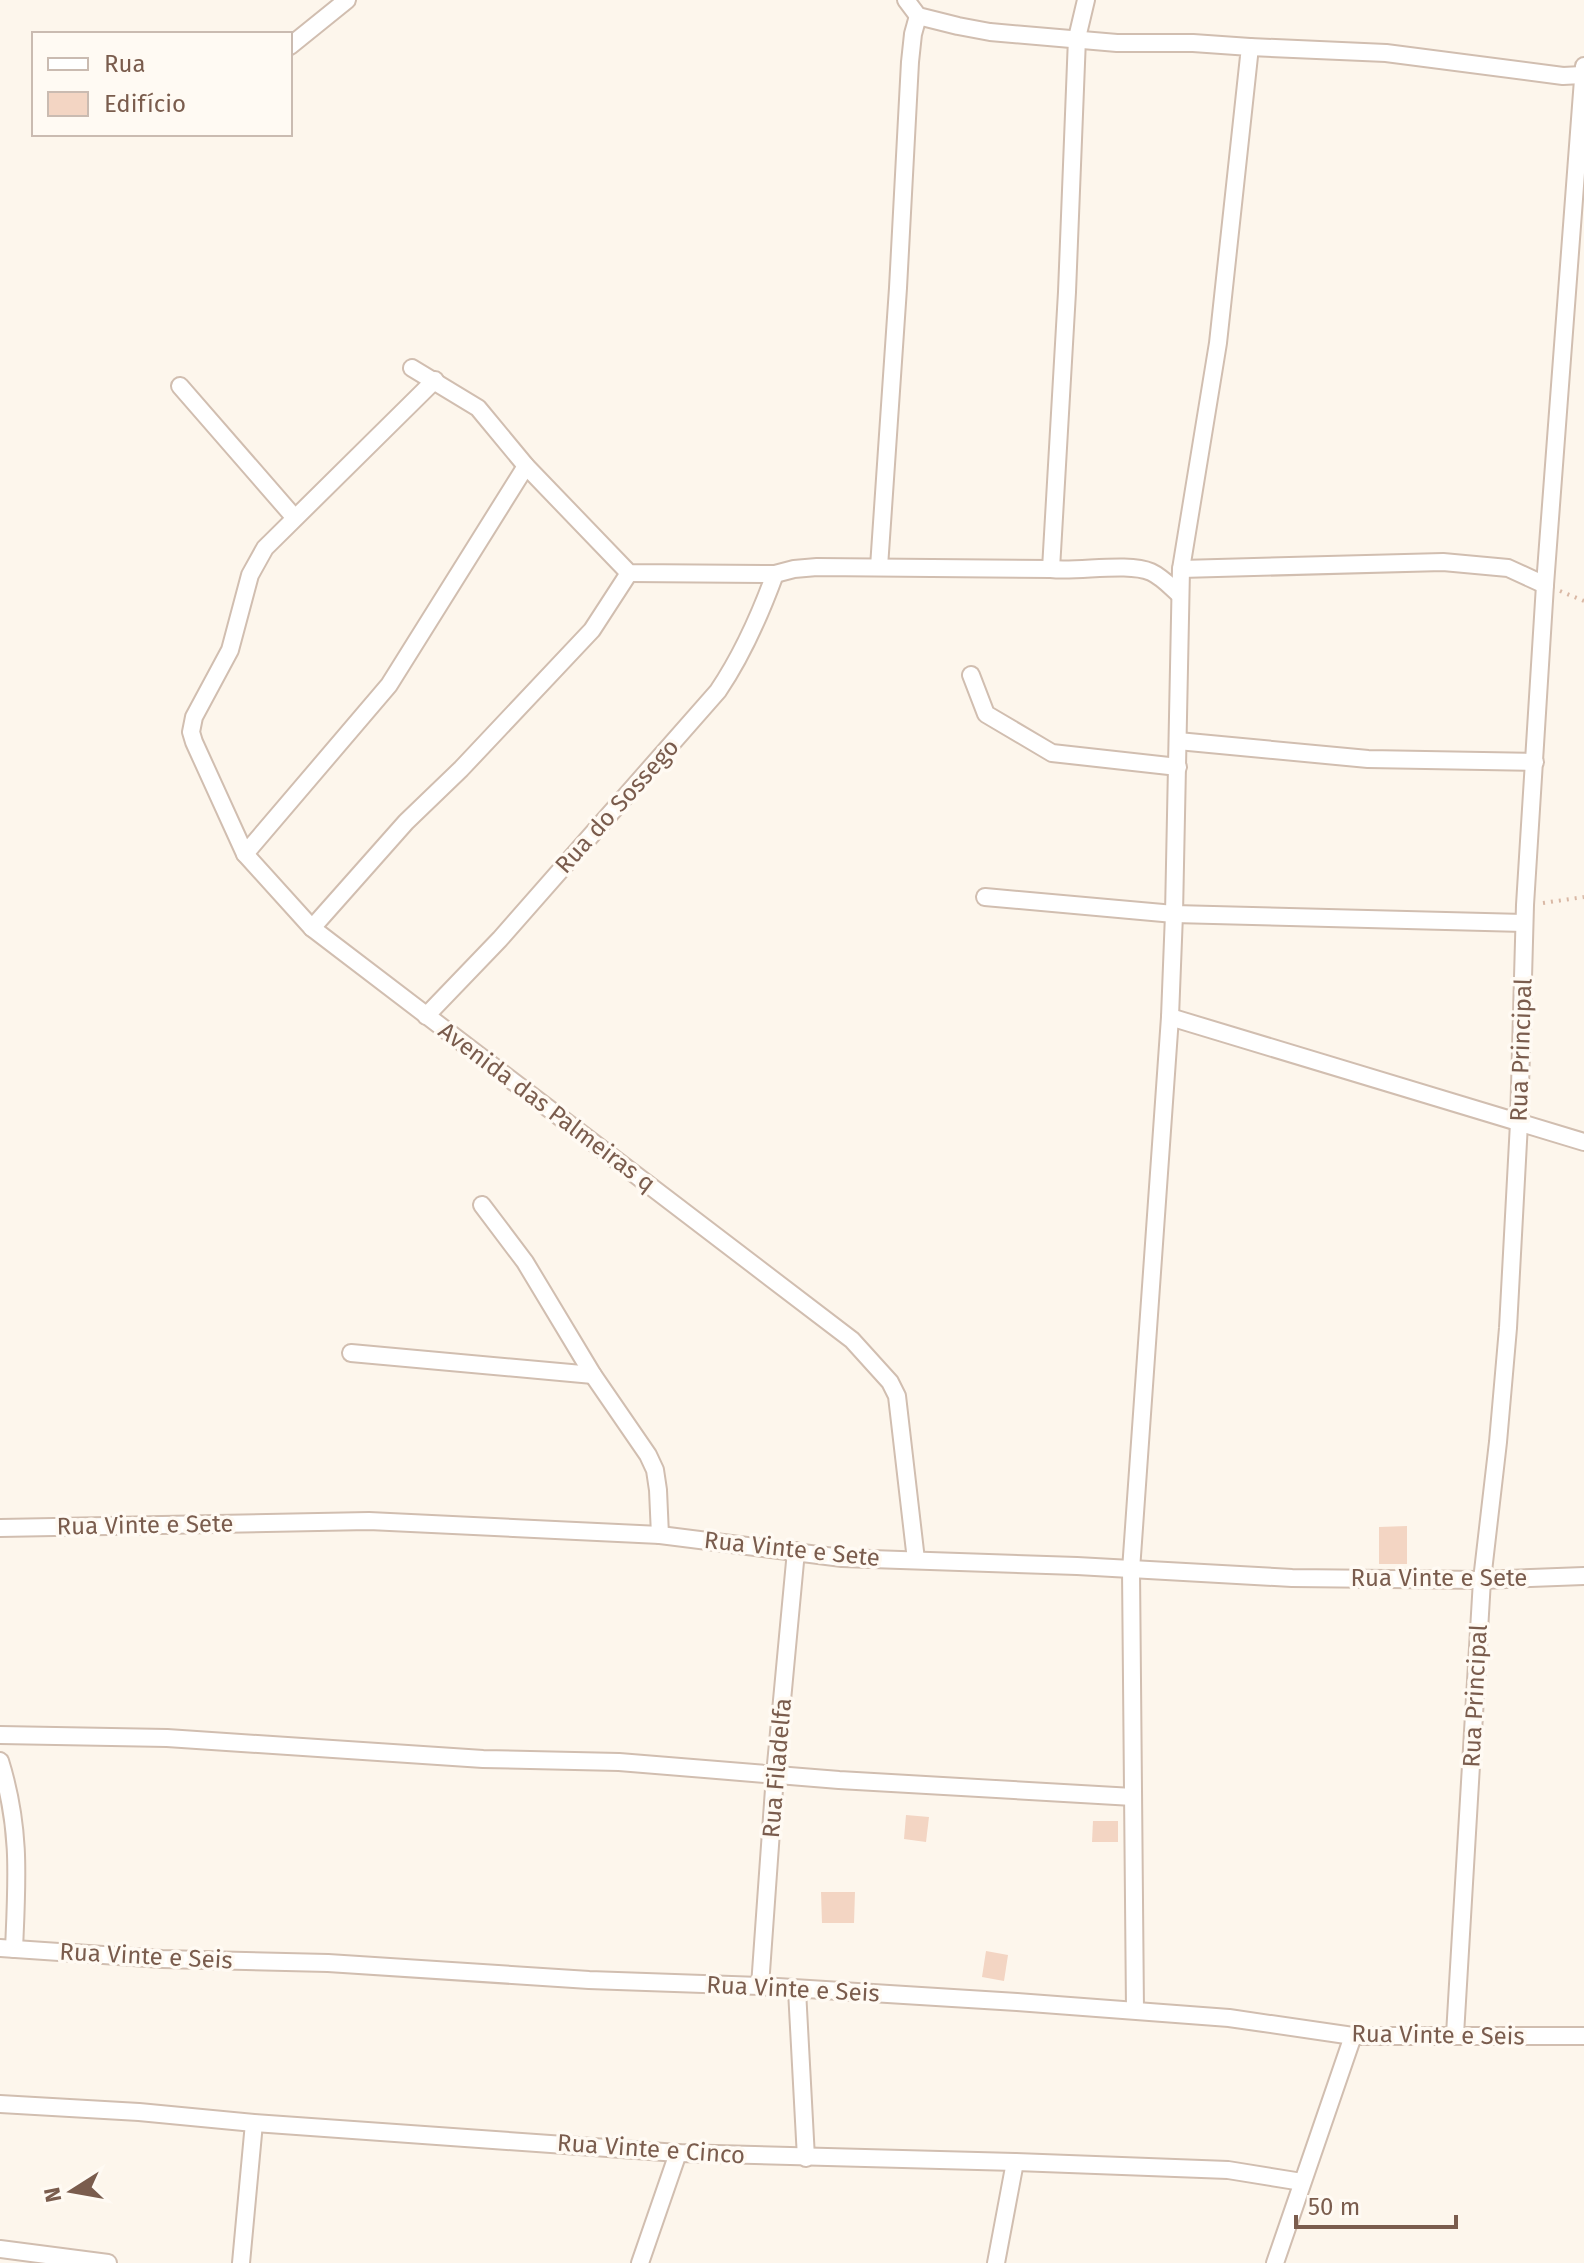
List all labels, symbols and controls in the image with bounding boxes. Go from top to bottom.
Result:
legend [32,32,292,136]
text: Rua [104,50,146,78]
text: Edifício [104,90,186,118]
street label: Rua do Sossego [549,733,685,879]
street label: Rua Principal [1505,978,1537,1122]
street label: Avenida das Palmeiras q [433,1016,661,1198]
street label: Rua Vinte e Sete [56,1509,234,1541]
street label: Rua Vinte e Sete [703,1526,881,1572]
street label: Rua Vinte e Sete [1351,1564,1527,1592]
street label: Rua Principal [1457,1624,1493,1768]
street label: Rua Filadelfa [757,1697,797,1839]
street label: Rua Vinte e Seis [59,1937,233,1975]
street label: Rua Vinte e Seis [706,1970,880,2008]
street label: Rua Vinte e Seis [1351,2019,1525,2051]
street label: Rua Vinte e Cinco [556,2128,746,2170]
north arrow [32,2151,112,2231]
scale bar [1296,2179,1456,2229]
text: N [38,2185,68,2204]
text: 50 m [1308,2193,1360,2221]

